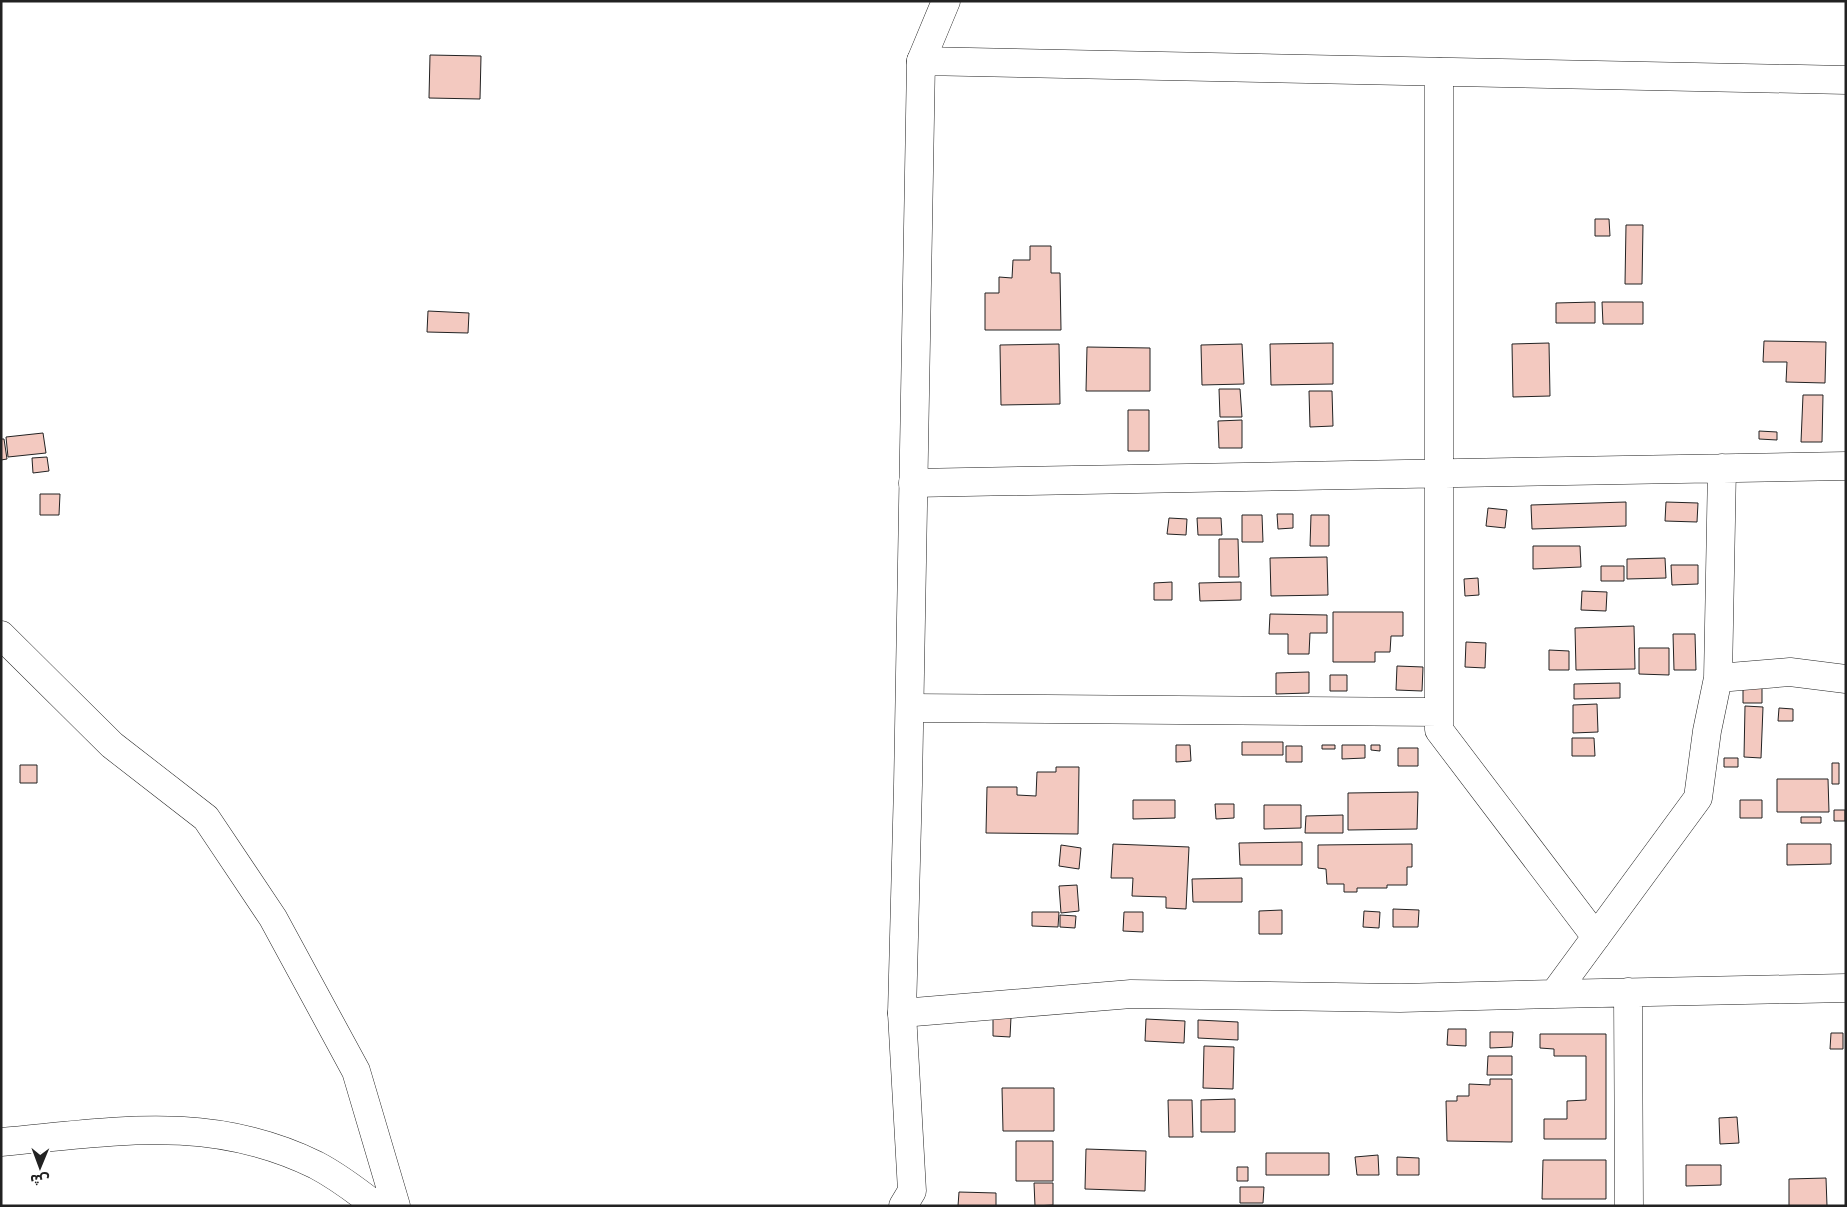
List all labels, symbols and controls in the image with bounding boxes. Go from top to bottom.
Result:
north arrow [15,1142,65,1192]
text: ش [30,1172,50,1188]

